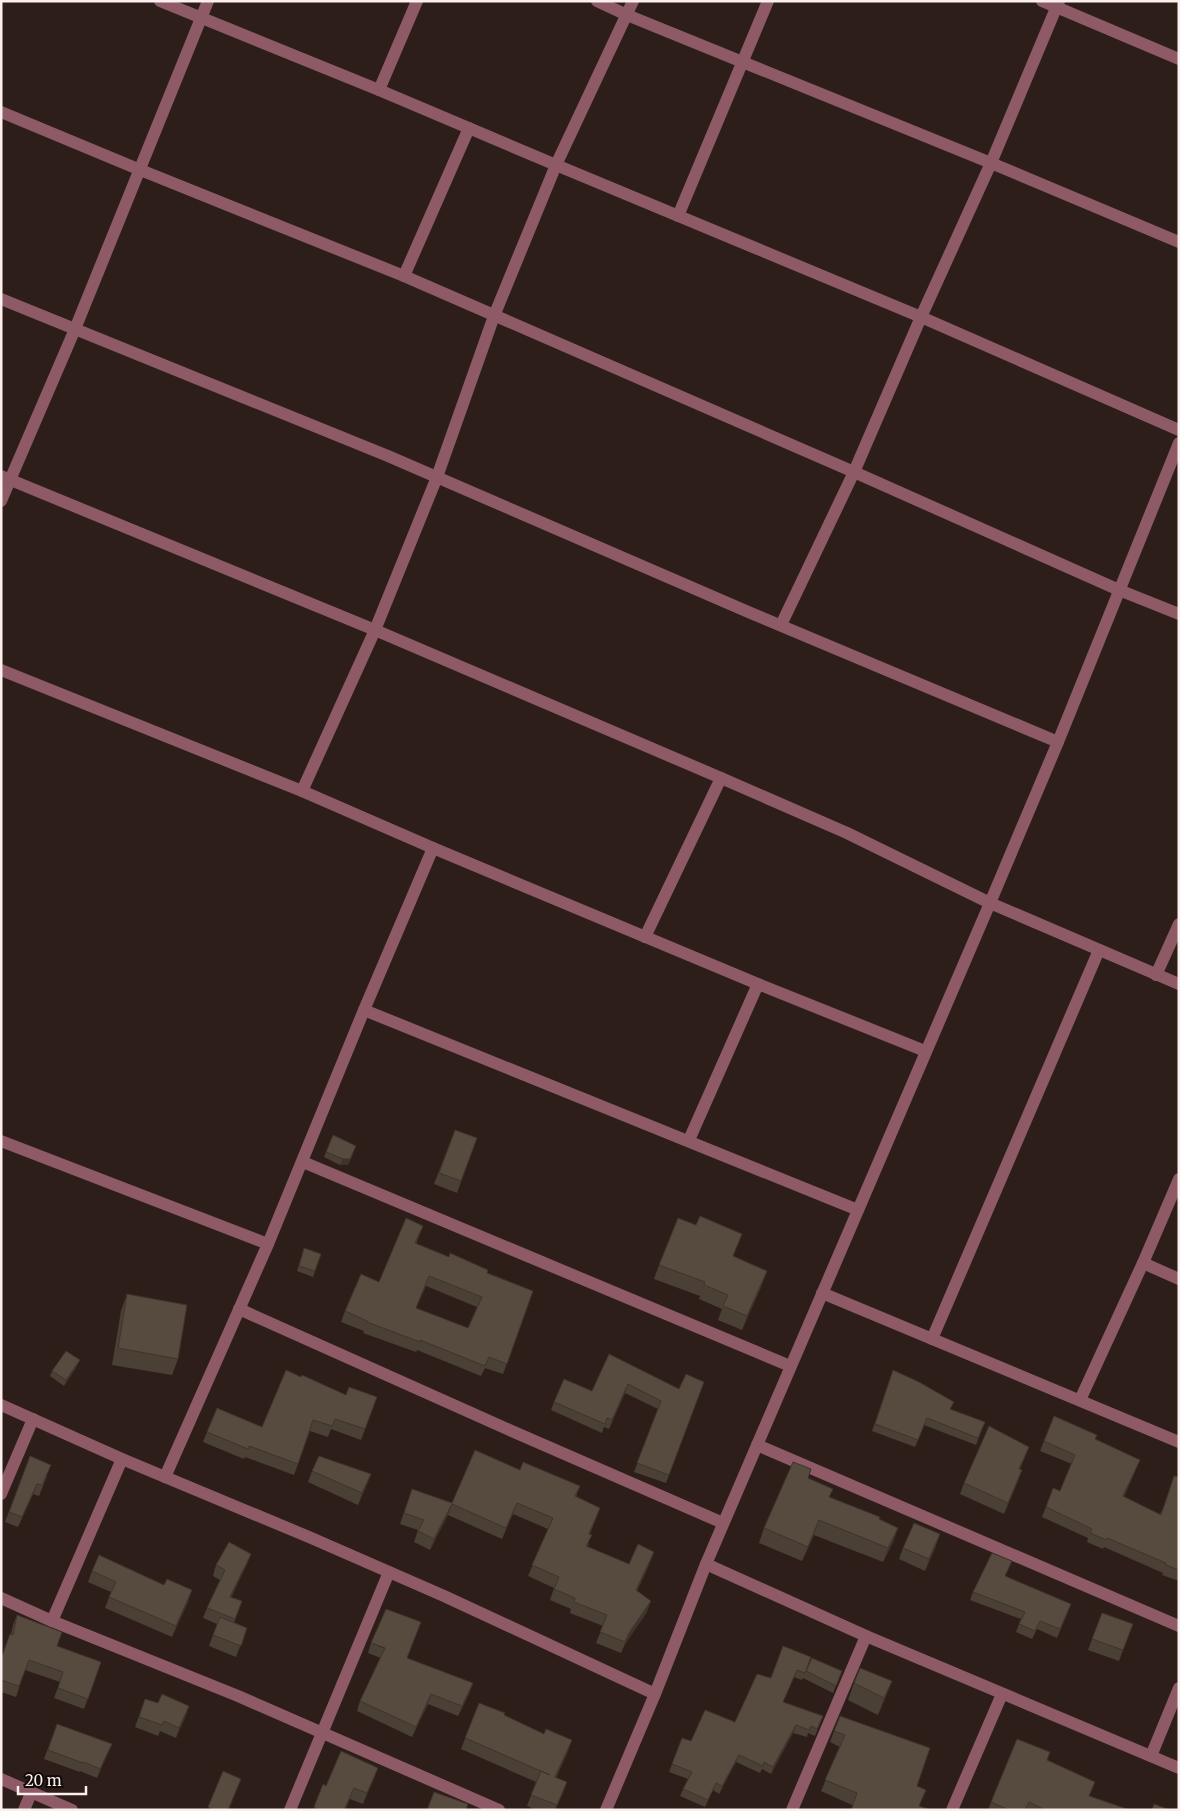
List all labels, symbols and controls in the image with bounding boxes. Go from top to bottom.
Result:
scale bar [18,1764,85,1796]
text: 20 m [25,1771,62,1790]

